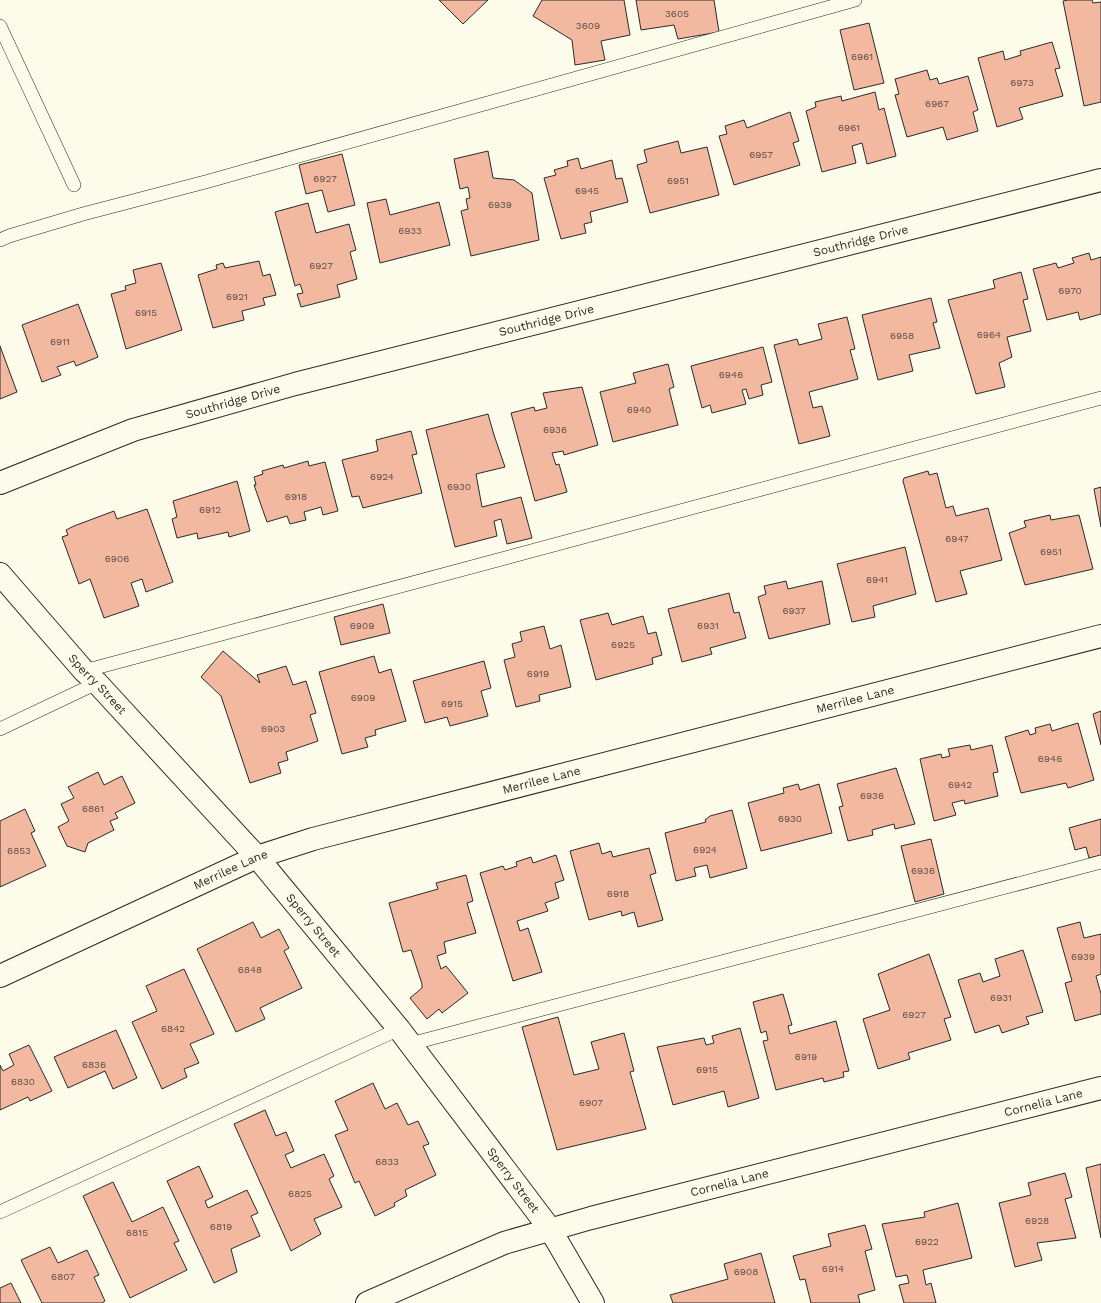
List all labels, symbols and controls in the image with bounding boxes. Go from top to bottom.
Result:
house number: 3605 [665,8,689,19]
house number: 3609 [576,20,600,31]
house number: 6961 [851,51,873,62]
house number: 6973 [1010,77,1034,88]
house number: 6967 [925,98,949,109]
house number: 6961 [838,122,860,133]
house number: 6957 [749,149,773,160]
house number: 6927 [313,173,337,184]
house number: 6951 [667,175,689,186]
house number: 6945 [575,185,599,196]
house number: 6939 [488,199,512,210]
street label: Southridge Drive [811,222,910,260]
house number: 6933 [398,225,422,236]
house number: 6927 [309,260,333,271]
house number: 6970 [1058,285,1082,296]
house number: 6921 [226,291,248,302]
street label: Southridge Drive [497,302,596,339]
house number: 6915 [135,307,157,318]
house number: 6964 [977,329,1001,340]
house number: 6958 [890,330,914,341]
house number: 6911 [50,336,70,347]
house number: 6946 [719,369,743,380]
street label: Southridge Drive [184,382,282,422]
house number: 6940 [627,404,651,415]
house number: 6936 [543,424,567,435]
house number: 6924 [370,471,394,482]
house number: 6930 [447,481,471,492]
house number: 6918 [285,491,307,502]
house number: 6912 [199,504,221,515]
house number: 6947 [945,533,969,544]
house number: 6951 [1040,546,1062,557]
house number: 6906 [105,553,129,564]
house number: 6941 [866,574,888,585]
house number: 6937 [782,605,806,616]
house number: 6909 [350,620,374,631]
house number: 6931 [697,620,719,631]
house number: 6925 [611,639,635,650]
street label: Sperry Street [65,651,129,717]
house number: 6919 [527,668,549,679]
street label: Merrilee Lane [815,683,896,716]
house number: 6909 [351,692,375,703]
house number: 6915 [441,698,463,709]
house number: 6903 [261,723,285,734]
house number: 6946 [1038,753,1062,764]
street label: Merrilee Lane [501,763,582,797]
house number: 6942 [948,779,972,790]
house number: 6936 [860,790,884,801]
house number: 6861 [82,803,104,814]
house number: 6930 [778,813,802,824]
house number: 6924 [693,844,717,855]
house number: 6853 [7,845,31,856]
street label: Merrilee Lane [191,847,270,892]
house number: 6936 [911,865,935,876]
house number: 6918 [607,888,629,899]
street label: Sperry Street [283,891,344,960]
house number: 6939 [1071,951,1095,962]
house number: 6848 [238,964,262,975]
house number: 6931 [990,992,1012,1003]
house number: 6927 [902,1009,926,1020]
house number: 6842 [161,1023,185,1034]
house number: 6919 [795,1051,817,1062]
house number: 6836 [82,1059,106,1070]
house number: 6915 [696,1064,718,1075]
house number: 6830 [11,1076,35,1087]
street label: Cornelia Lane [1003,1086,1084,1119]
house number: 6907 [579,1097,603,1108]
street label: Sperry Street [484,1145,542,1216]
house number: 6833 [375,1156,399,1167]
street label: Cornelia Lane [689,1166,770,1199]
house number: 6825 [288,1188,312,1199]
house number: 6928 [1025,1215,1049,1226]
house number: 6819 [210,1221,232,1232]
house number: 6815 [126,1227,148,1238]
house number: 6922 [915,1236,939,1247]
house number: 6914 [822,1263,844,1274]
house number: 6908 [734,1266,758,1277]
house number: 6807 [51,1271,75,1282]

